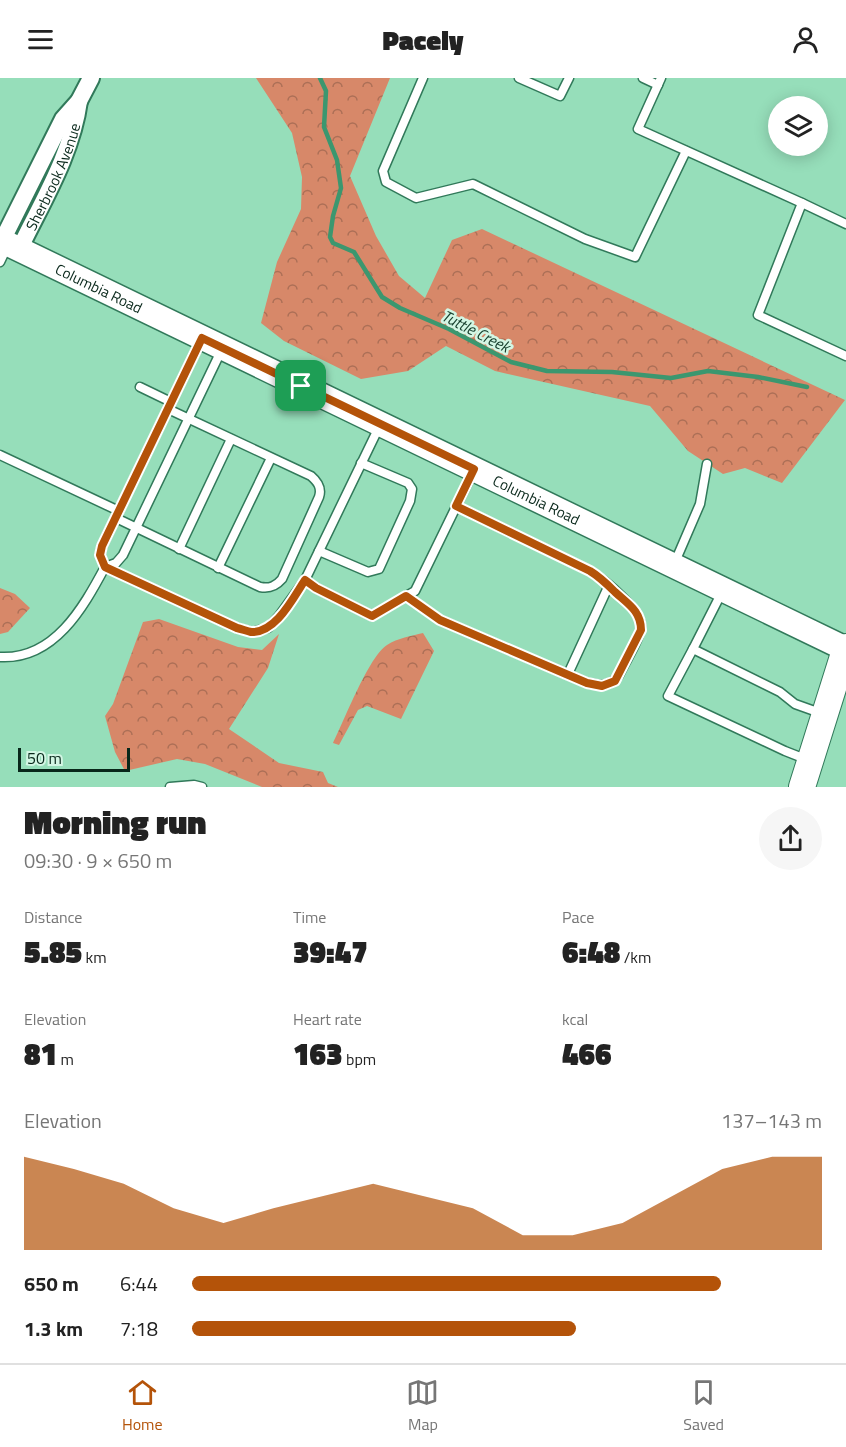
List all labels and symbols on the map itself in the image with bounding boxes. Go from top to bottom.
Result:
street label: Sherbrook Avenue [19,120,86,234]
street label: Columbia Road [52,257,147,319]
water label: Tuttle Creek [438,304,516,359]
pin [275,360,326,411]
street label: Columbia Road [489,469,584,530]
scale bar [18,745,130,772]

